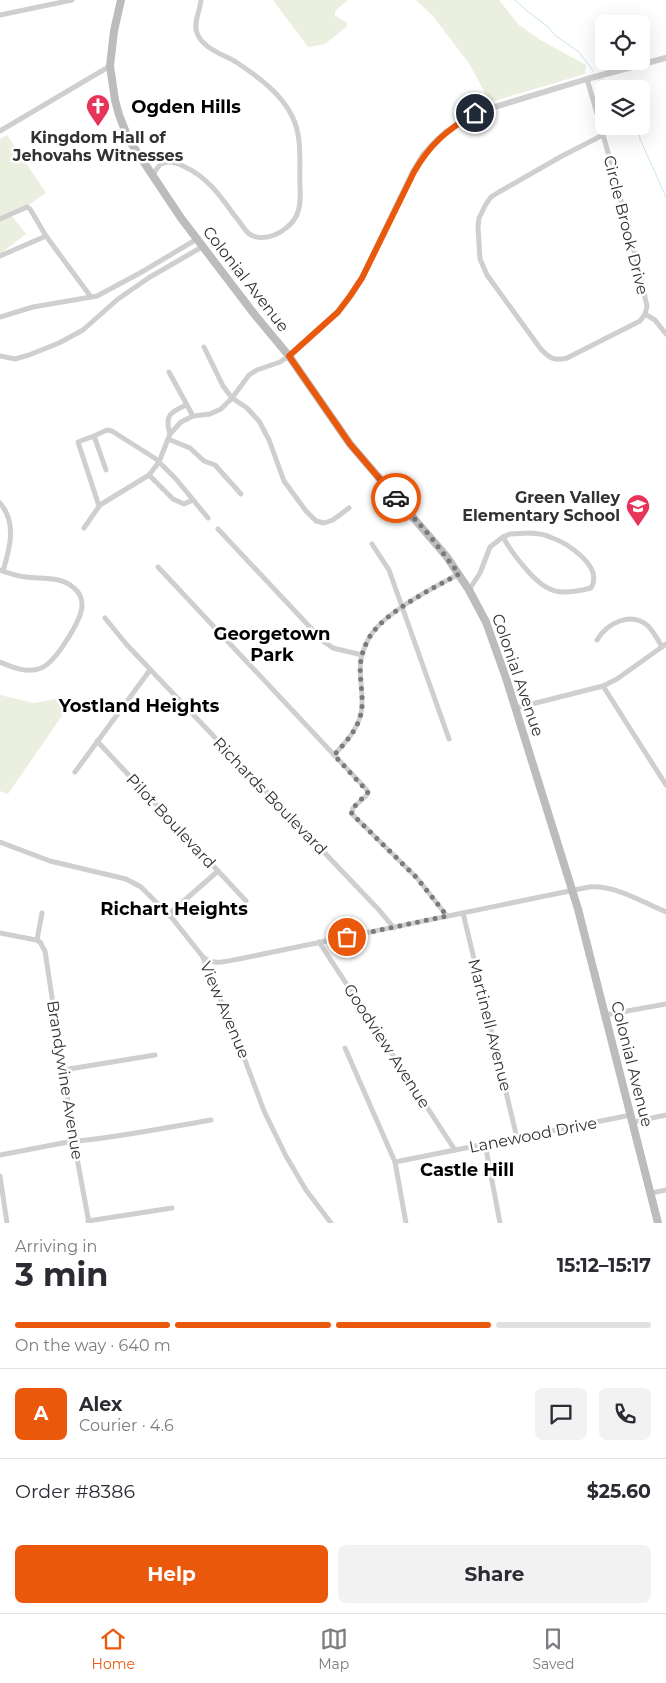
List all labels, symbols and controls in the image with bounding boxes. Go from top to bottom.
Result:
map controls [595,15,650,135]
button: locate [595,15,650,70]
button: layers [595,80,650,135]
pin [454,92,496,134]
church icon: Kingdom Hall of Jehovahs Witnesses [85,93,111,127]
district label: Ogden Hills [131,96,241,118]
icon: home [461,99,489,127]
place label: Kingdom Hall of Jehovahs Witnesses [12,128,184,165]
street label: Circle Brook Drive [599,153,653,297]
street label: Colonial Avenue [199,222,293,336]
courier [371,473,421,523]
icon: car [382,484,410,512]
place label: Green Valley Elementary School [462,488,620,525]
school or university icon: Green Valley Elementary School [625,493,651,527]
street label: Colonial Avenue [488,611,548,739]
district label: Georgetown Park [214,623,330,666]
district label: Yostland Heights [58,695,220,717]
street label: Richards Boulevard [209,733,331,859]
street label: Pilot Boulevard [122,770,220,872]
district label: Richart Heights [100,898,248,920]
pin [326,916,368,958]
icon: bag [333,923,361,951]
street label: Martinell Avenue [464,957,516,1093]
street label: View Avenue [196,959,254,1061]
street label: Goodview Avenue [340,980,434,1112]
street label: Brandywine Avenue [43,999,87,1161]
street label: Colonial Avenue [607,999,657,1129]
street label: Lanewood Drive [467,1113,599,1157]
district label: Castle Hill [420,1159,514,1181]
text: Arriving in [15,1237,97,1256]
text: 15:12–15:17 [557,1254,651,1277]
text: 3 min [15,1255,108,1294]
text: On the way · 640 m [15,1336,171,1355]
button: chat [535,1388,587,1440]
button: phone [599,1388,651,1440]
text: Alex [79,1393,122,1416]
text: A [34,1402,48,1425]
text: Courier · 4.6 [79,1416,174,1435]
text: Order #8386 [15,1480,135,1503]
text: $25.60 [587,1480,651,1503]
button: Help [15,1545,328,1603]
button: Share [338,1545,651,1603]
tab: Home [92,1625,135,1673]
tab: Map [318,1625,349,1673]
tab: Saved [532,1625,574,1673]

